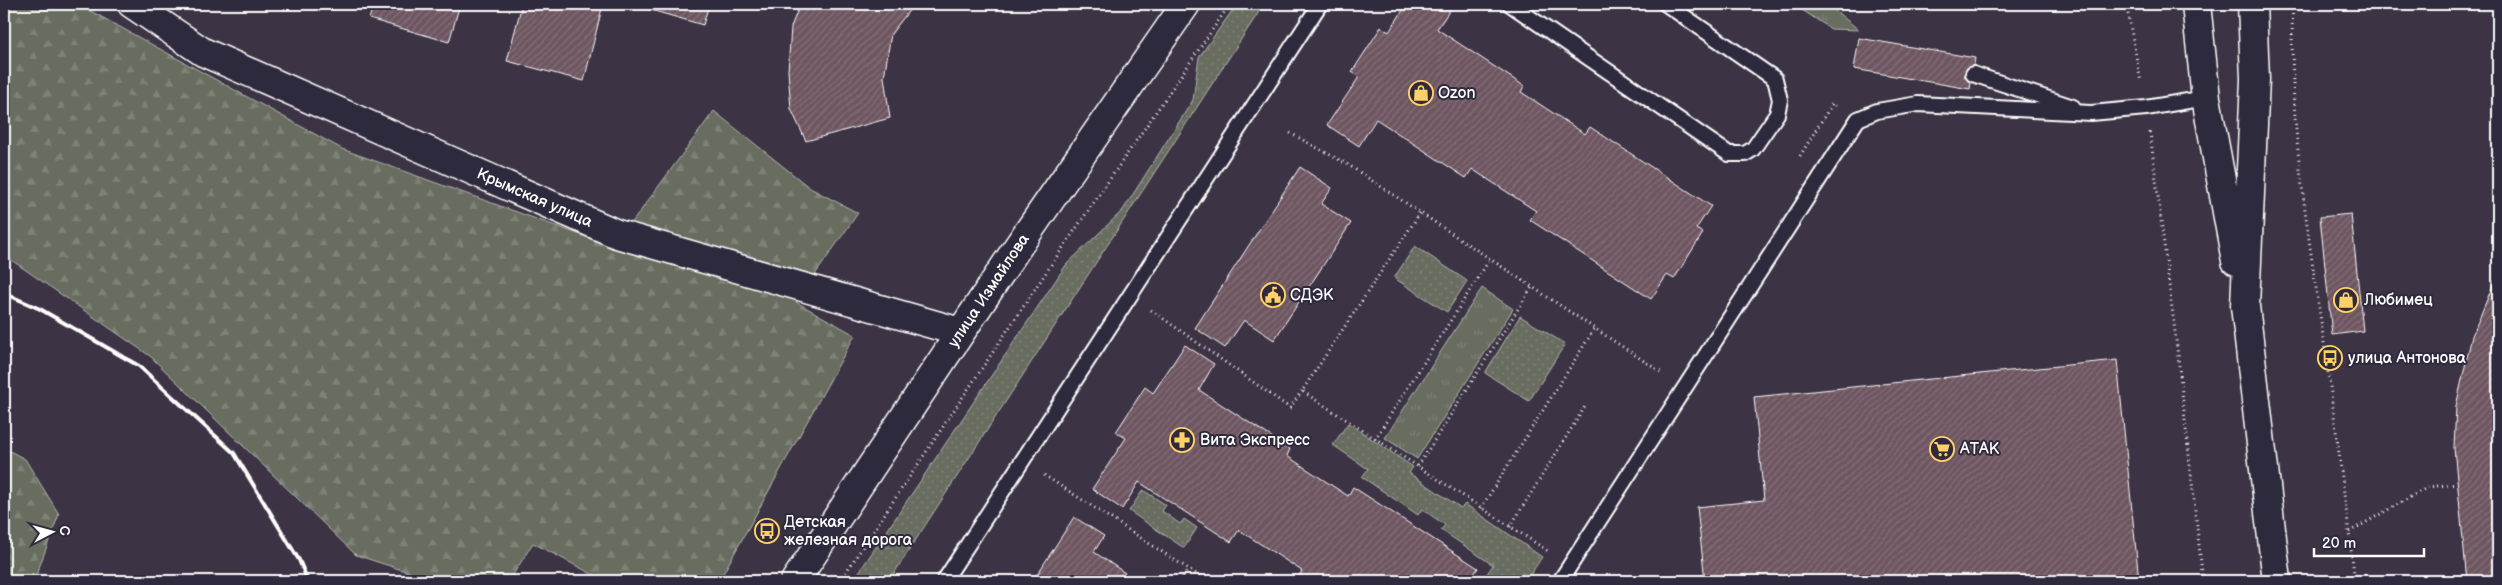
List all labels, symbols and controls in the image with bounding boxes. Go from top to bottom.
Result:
shop icon: Ozon [1408,80,1434,106]
place label: Ozon [1438,84,1476,103]
street label: Крымская улица [474,164,596,232]
street label: улица Измайлова [944,230,1034,351]
public building icon: СДЭК [1260,282,1286,308]
place label: СДЭК [1290,286,1334,305]
shop icon: Любимец [2333,287,2359,313]
place label: Любимец [2363,291,2433,310]
bus stop icon: улица Антонова [2317,345,2343,371]
place label: улица Антонова [2348,349,2467,368]
pharmacy icon: Вита Экспресс [1169,427,1195,453]
place label: Вита Экспресс [1200,431,1310,450]
supermarket icon: АТАК [1929,436,1955,462]
place label: АТАК [1959,440,2000,459]
north arrow [28,508,78,558]
place label: Детская железная дорога [784,513,913,550]
bus stop icon: Детская железная дорога [754,518,780,544]
text: С [55,525,73,537]
scale bar [2314,525,2424,557]
text: 20 m [2322,534,2356,553]

